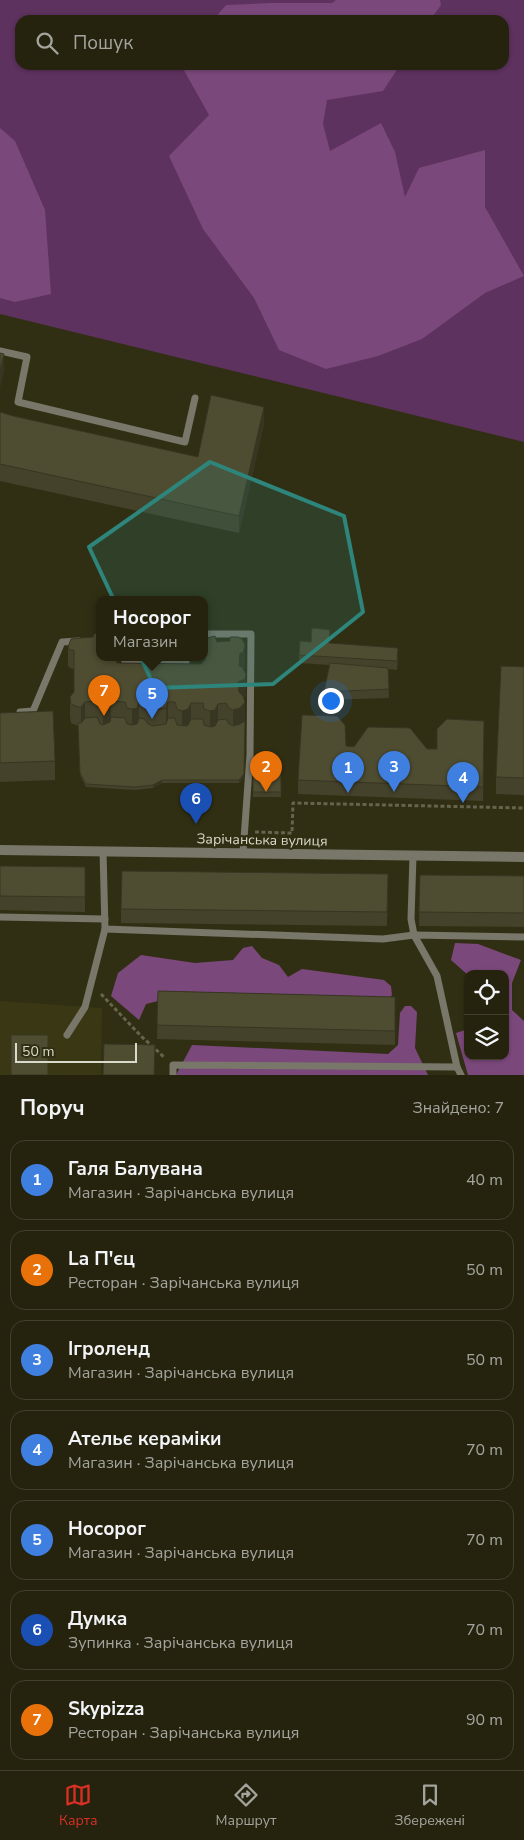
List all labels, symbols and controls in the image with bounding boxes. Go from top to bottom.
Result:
search box [15,15,509,70]
icon: search [33,29,61,57]
text: Пошук [73,30,133,56]
popup [96,596,208,661]
text: Носорог [113,605,191,631]
text: Магазин [113,631,178,653]
pin: 7 [88,675,120,716]
pin: 5 [136,678,168,719]
your location [318,688,344,714]
pin: 2 [250,751,282,792]
pin: 3 [378,751,410,792]
pin: 1 [332,752,364,793]
pin: 4 [447,762,479,803]
pin: 6 [180,783,212,824]
street label: Зарічанська вулиця [196,829,328,851]
map controls [464,970,509,1060]
button: locate [464,970,509,1015]
button: layers [464,1015,509,1060]
scale bar [15,1040,138,1063]
text: 50 m [22,1042,54,1061]
text: Поруч [20,1094,85,1122]
text: Знайдено: 7 [412,1097,504,1119]
text: Галя Балувана [68,1156,203,1182]
text: 1 [32,1169,42,1191]
text: 40 m [466,1169,503,1191]
text: Магазин · Зарічанська вулиця [68,1182,294,1204]
text: La П'єц [68,1246,135,1272]
text: 2 [32,1259,42,1281]
text: 50 m [466,1259,503,1281]
text: Ресторан · Зарічанська вулиця [68,1272,299,1294]
text: Ігроленд [68,1336,150,1362]
text: 3 [32,1349,42,1371]
text: 50 m [466,1349,503,1371]
text: Магазин · Зарічанська вулиця [68,1362,294,1384]
text: Ательє кераміки [68,1426,221,1452]
text: 4 [32,1439,42,1461]
text: 70 m [466,1439,503,1461]
text: Магазин · Зарічанська вулиця [68,1452,294,1474]
text: Носорог [68,1516,146,1542]
text: 5 [32,1529,42,1551]
text: 70 m [466,1529,503,1551]
text: Магазин · Зарічанська вулиця [68,1542,294,1564]
text: Думка [68,1606,127,1632]
text: 6 [32,1619,42,1641]
text: 70 m [466,1619,503,1641]
text: Зупинка · Зарічанська вулиця [68,1632,293,1654]
text: Skypizza [68,1696,144,1722]
text: 7 [32,1709,42,1731]
text: 90 m [466,1709,503,1731]
text: Ресторан · Зарічанська вулиця [68,1722,299,1744]
tab: Карта [59,1781,98,1830]
tab: Маршрут [216,1781,276,1830]
tab: Збережені [394,1781,465,1830]

